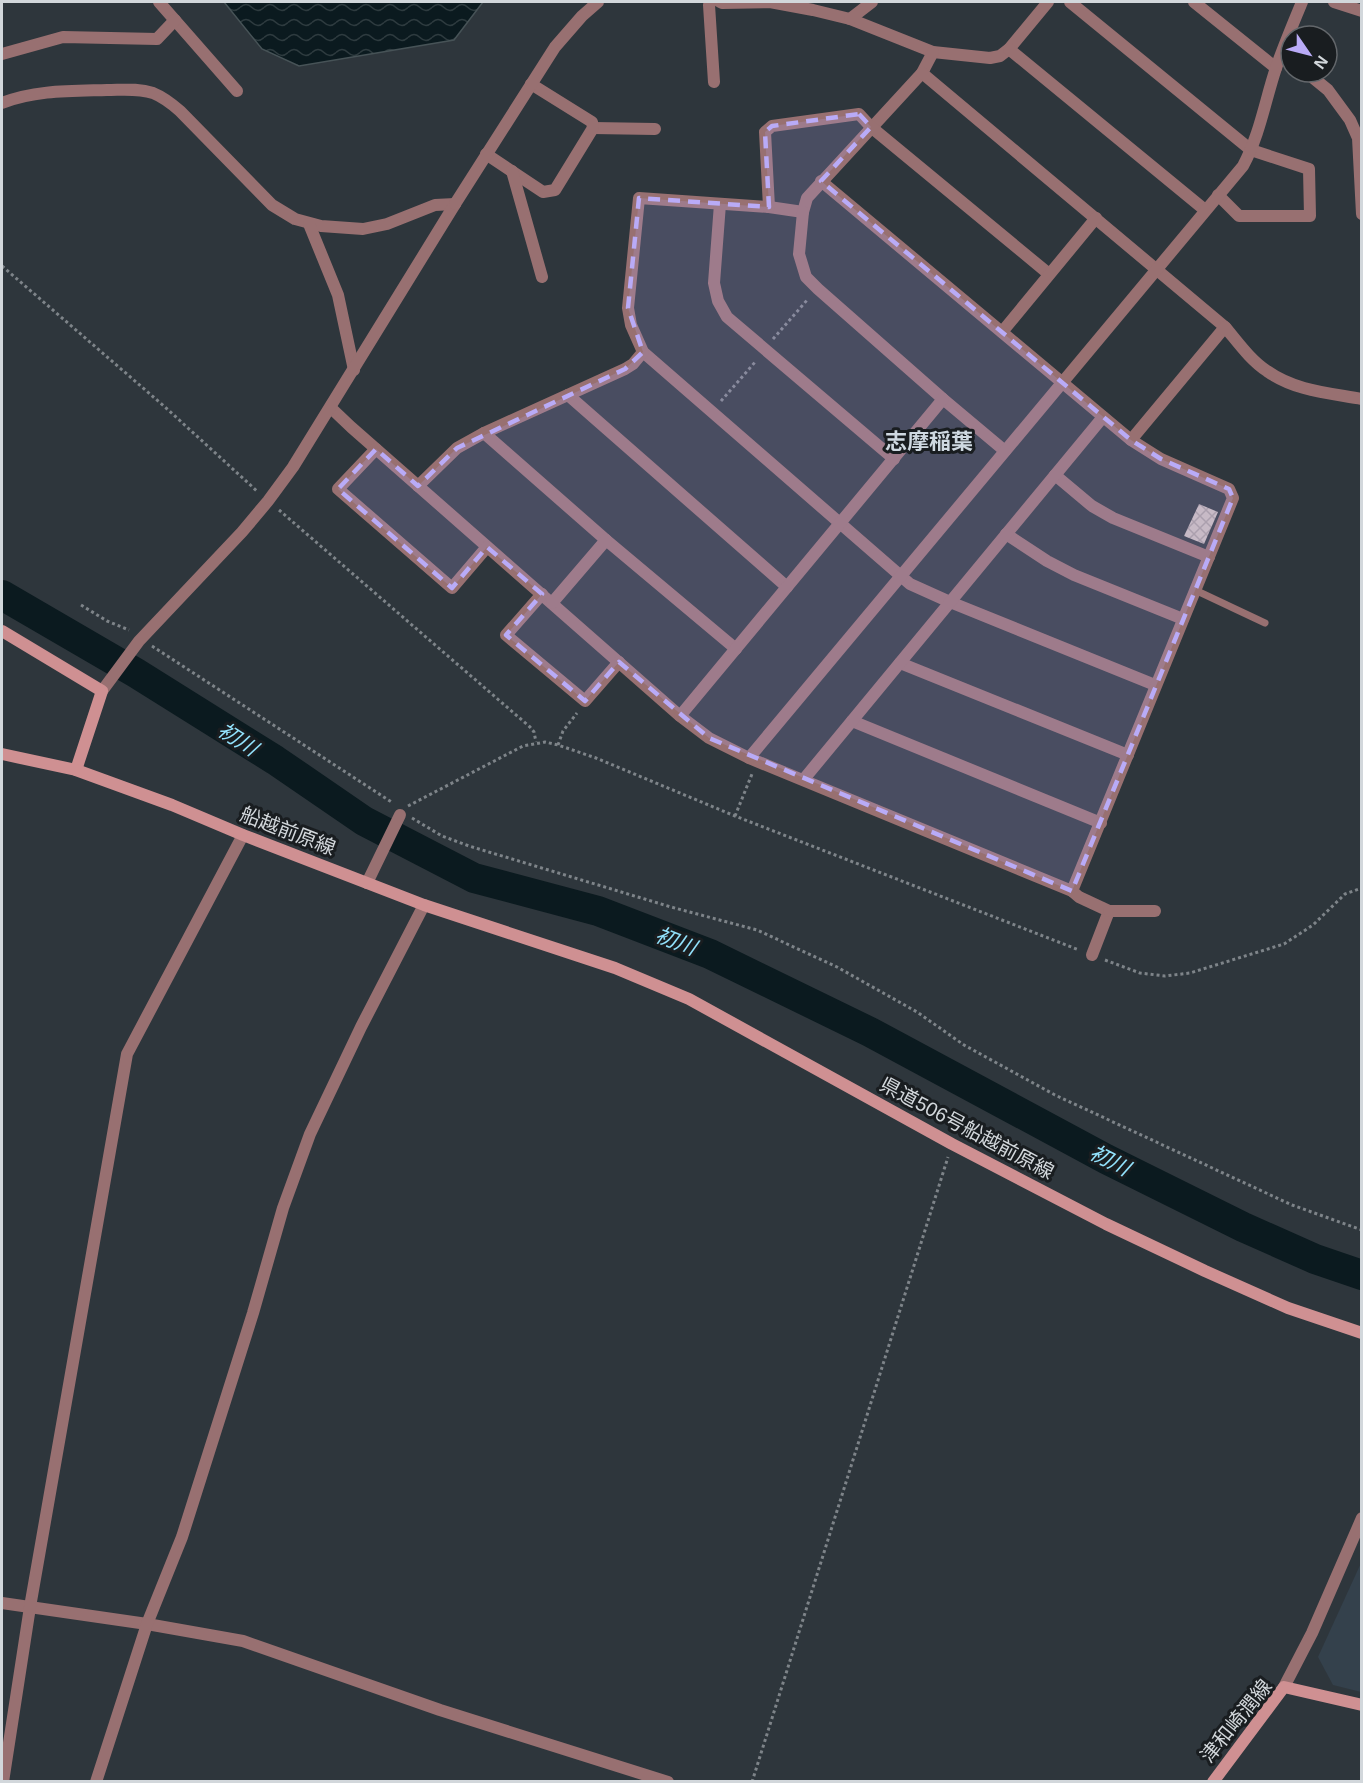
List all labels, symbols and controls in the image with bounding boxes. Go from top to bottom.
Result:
north arrow [1279,24,1339,84]
text: N [1311,53,1331,72]
district label: 志摩稲葉 [885,429,973,454]
water label: 初川 [214,718,264,761]
street label: 船越前原線 [237,803,339,859]
water label: 初川 [652,923,702,960]
street label: 県道506号船越前原線 [876,1073,1058,1183]
water label: 初川 [1086,1140,1136,1181]
street label: 津和崎潤線 [1196,1675,1276,1767]

